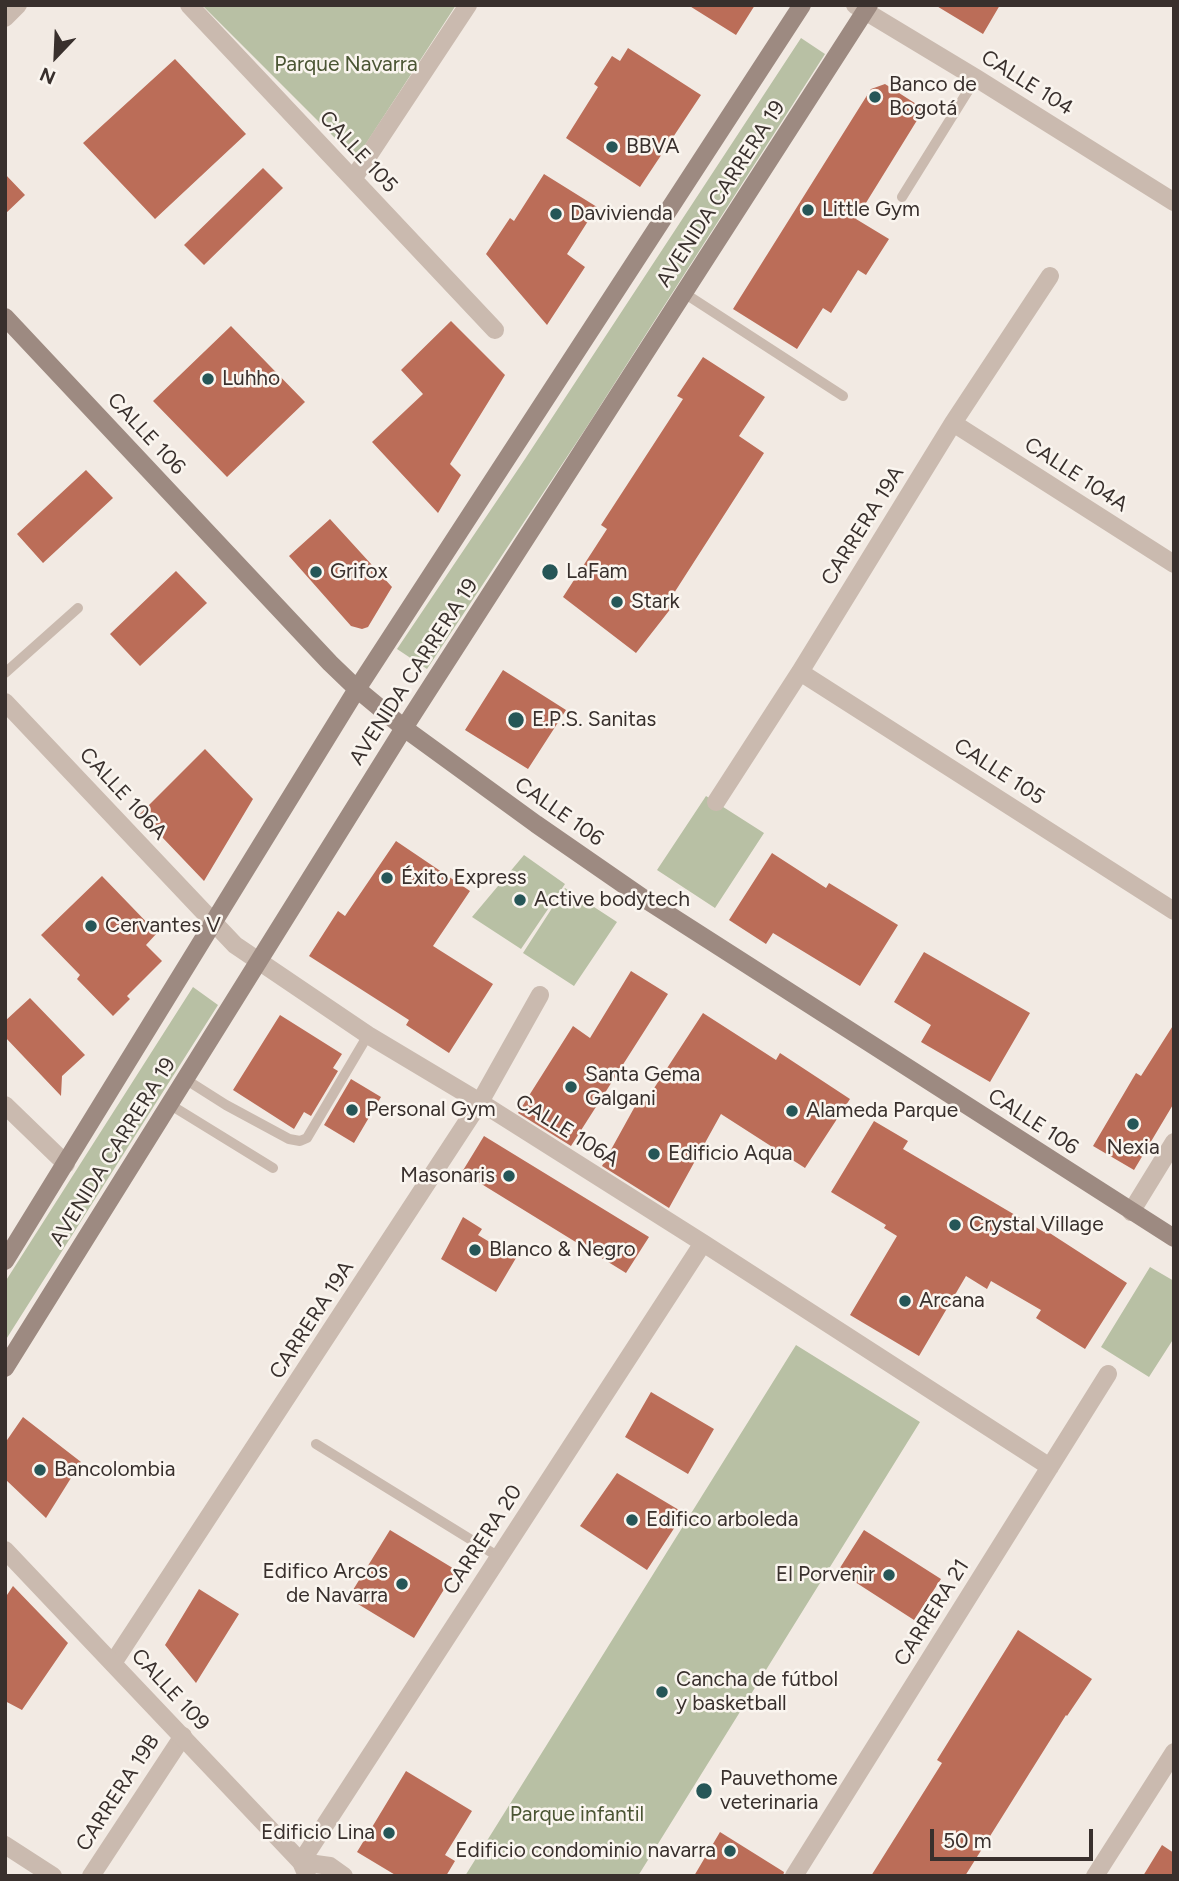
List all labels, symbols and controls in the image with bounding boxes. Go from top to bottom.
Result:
north arrow [21,21,91,91]
street label: CALLE 104 [976,45,1078,121]
park label: Parque Navarra [274,52,418,78]
text: N [36,62,59,89]
place label: Banco de Bogotá [889,72,977,122]
marker: Banco de Bogotá [867,89,883,105]
street label: AVENIDA CARRERA 19 [651,96,791,292]
street label: CALLE 105 [314,106,402,198]
place label: BBVA [626,134,680,160]
marker: BBVA [604,139,620,155]
place label: Little Gym [822,197,920,223]
place label: Davivienda [570,201,673,227]
marker: Little Gym [800,202,816,218]
marker: Davivienda [548,206,564,222]
place label: Luhho [222,366,280,392]
marker: Luhho [200,371,216,387]
street label: CALLE 106 [102,388,190,480]
street label: CALLE 104A [1020,432,1132,518]
street label: CARRERA 19A [816,462,910,590]
place label: Grifox [330,559,388,585]
place label: LaFam [566,559,627,585]
marker: LaFam [540,562,560,582]
marker: Grifox [308,564,324,580]
street label: AVENIDA CARRERA 19 [344,574,484,770]
place label: Stark [631,589,680,615]
marker: Stark [609,594,625,610]
place label: E.P.S. Sanitas [532,707,656,733]
marker: E.P.S. Sanitas [506,710,526,730]
street label: CALLE 105 [949,733,1049,811]
street label: CALLE 106A [74,743,172,845]
street label: CALLE 106 [510,772,608,852]
place label: Éxito Express [401,865,526,891]
marker: Éxito Express [379,870,395,886]
place label: Active bodytech [534,887,690,913]
marker: Active bodytech [512,892,528,908]
place label: Cervantes V [105,913,221,939]
marker: Cervantes V [83,918,99,934]
street label: AVENIDA CARRERA 19 [45,1053,181,1251]
place label: Santa Gema Galgani [585,1062,700,1112]
marker: Santa Gema Galgani [563,1079,579,1095]
street label: CALLE 106 [983,1083,1083,1161]
street label: CALLE 106A [511,1089,623,1173]
place label: Personal Gym [366,1097,496,1123]
place label: Alameda Parque [806,1098,958,1124]
marker: Personal Gym [344,1102,360,1118]
marker: Alameda Parque [784,1103,800,1119]
marker: Nexia [1125,1116,1141,1132]
place label: Nexia [1106,1135,1160,1161]
place label: Edificio Aqua [668,1141,792,1167]
marker: Edificio Aqua [646,1146,662,1162]
place label: Masonaris [400,1163,495,1189]
marker: Masonaris [501,1168,517,1184]
place label: Crystal Village [969,1212,1104,1238]
marker: Crystal Village [947,1217,963,1233]
place label: Blanco & Negro [489,1237,636,1263]
marker: Blanco & Negro [467,1242,483,1258]
street label: CARRERA 19A [265,1256,359,1384]
place label: Arcana [919,1288,985,1314]
marker: Arcana [897,1293,913,1309]
place label: Bancolombia [54,1457,175,1483]
marker: Bancolombia [32,1462,48,1478]
street label: CARRERA 20 [438,1480,528,1600]
place label: Edifico arboleda [646,1507,798,1533]
marker: Edifico arboleda [624,1512,640,1528]
street label: CARRERA 21 [889,1555,975,1671]
place label: Edifico Arcos de Navarra [262,1559,388,1609]
place label: El Porvenir [776,1562,875,1588]
marker: El Porvenir [881,1567,897,1583]
marker: Edifico Arcos de Navarra [394,1576,410,1592]
street label: CALLE 109 [126,1644,214,1736]
place label: Cancha de fútbol y basketball [676,1667,838,1717]
marker: Cancha de fútbol y basketball [654,1684,670,1700]
street label: CARRERA 19B [71,1730,165,1856]
place label: Pauvethome veterinaria [720,1766,838,1816]
marker: Pauvethome veterinaria [694,1781,714,1801]
park label: Parque infantil [510,1802,644,1828]
scale bar [934,1814,1097,1858]
place label: Edificio Lina [261,1820,375,1846]
marker: Edificio Lina [381,1825,397,1841]
text: 50 m [943,1828,992,1853]
place label: Edificio condominio navarra [455,1838,716,1864]
marker: Edificio condominio navarra [722,1843,738,1859]

